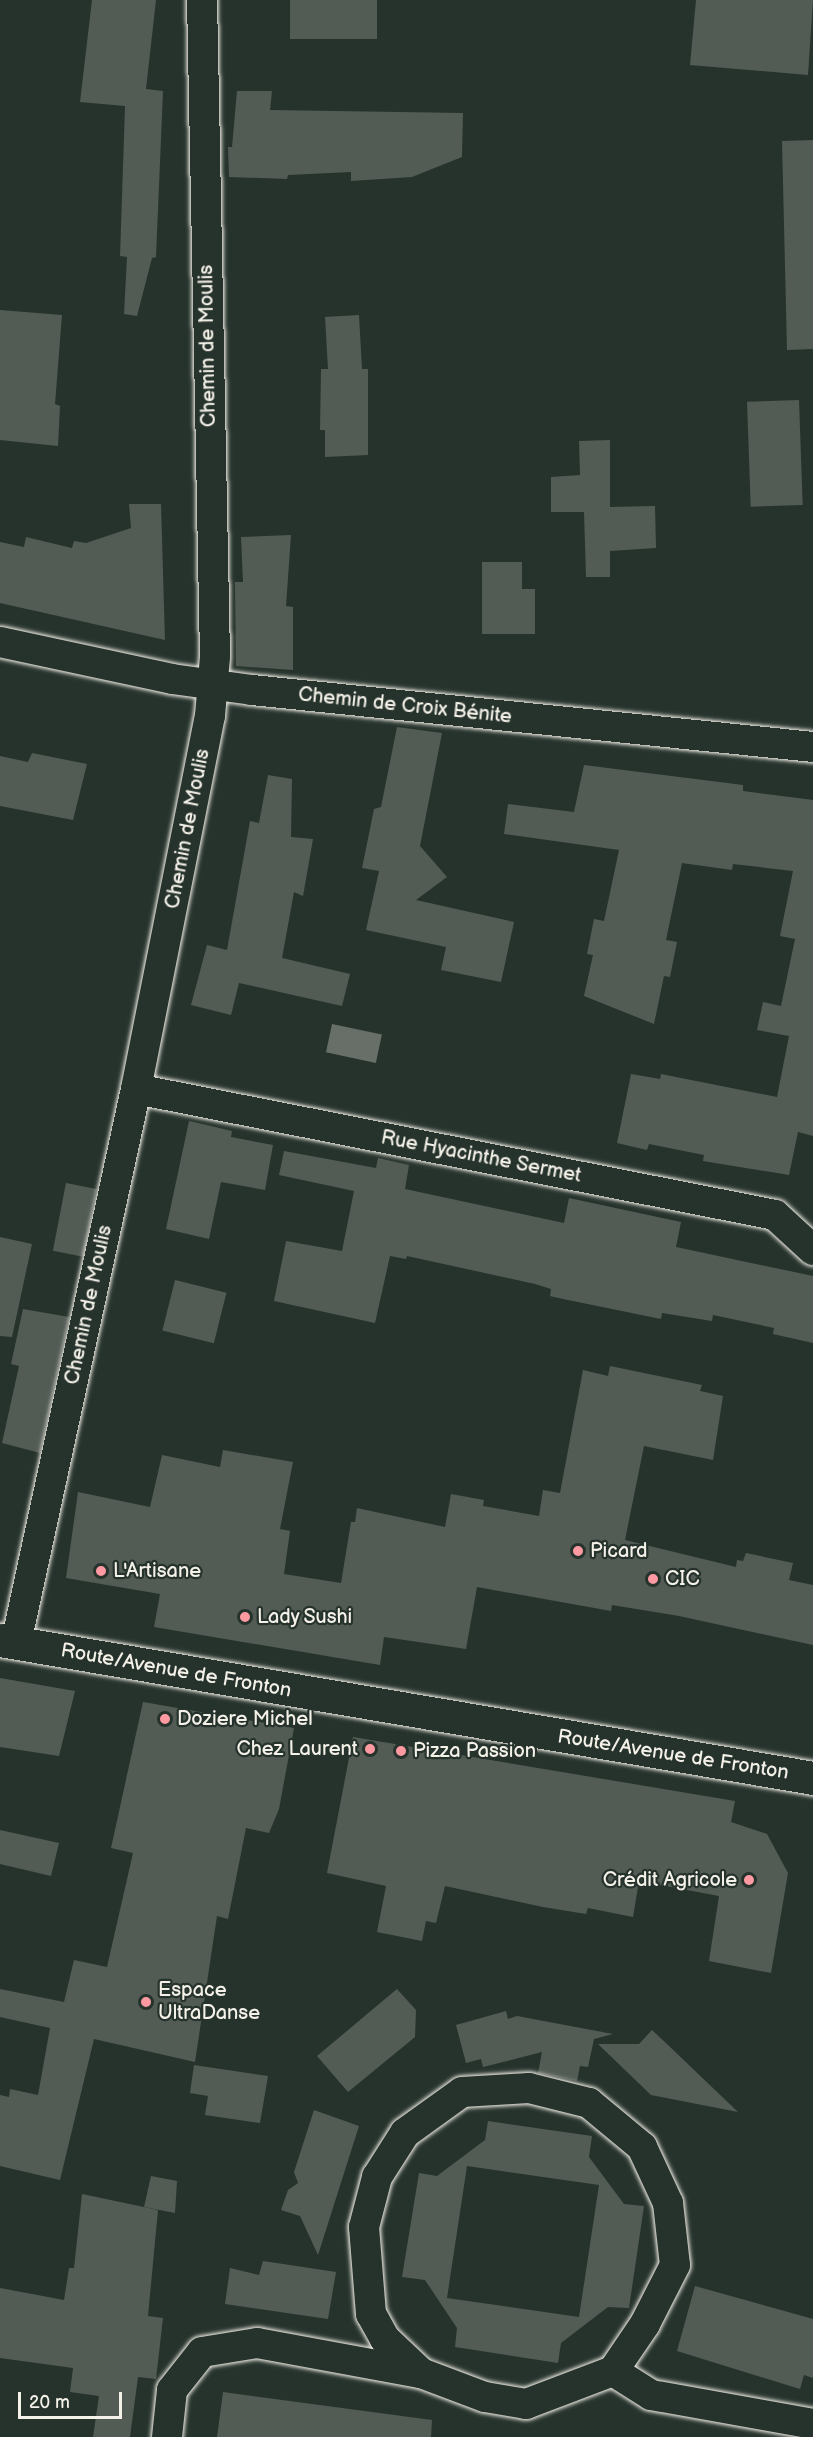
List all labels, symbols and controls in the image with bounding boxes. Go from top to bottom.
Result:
street label: Chemin de Moulis [195,265,221,427]
street label: Chemin de Croix Bénite [297,683,513,729]
street label: Chemin de Moulis [161,747,215,911]
street label: Rue Hyacinthe Sermet [379,1126,583,1188]
street label: Chemin de Moulis [60,1223,118,1387]
place label: Picard [590,1539,647,1563]
marker: Picard [571,1544,585,1558]
place label: L'Artisane [113,1559,201,1583]
marker: L'Artisane [94,1564,108,1578]
place label: CIC [665,1567,700,1591]
marker: CIC [646,1572,660,1586]
place label: Lady Sushi [257,1605,354,1629]
marker: Lady Sushi [238,1610,252,1624]
street label: Route/Avenue de Fronton [59,1639,293,1703]
place label: Doziere Michel [177,1707,313,1731]
marker: Doziere Michel [158,1712,172,1726]
street label: Route/Avenue de Fronton [556,1725,790,1785]
place label: Chez Laurent [236,1737,358,1761]
place label: Pizza Passion [413,1739,536,1763]
marker: Chez Laurent [363,1742,377,1756]
marker: Pizza Passion [394,1744,408,1758]
place label: Crédit Agricole [603,1868,737,1892]
marker: Crédit Agricole [742,1873,756,1887]
place label: Espace UltraDanse [158,1978,260,2025]
marker: Espace UltraDanse [139,1995,153,2009]
scale bar [21,2380,124,2418]
text: 20 m [29,2392,70,2413]

